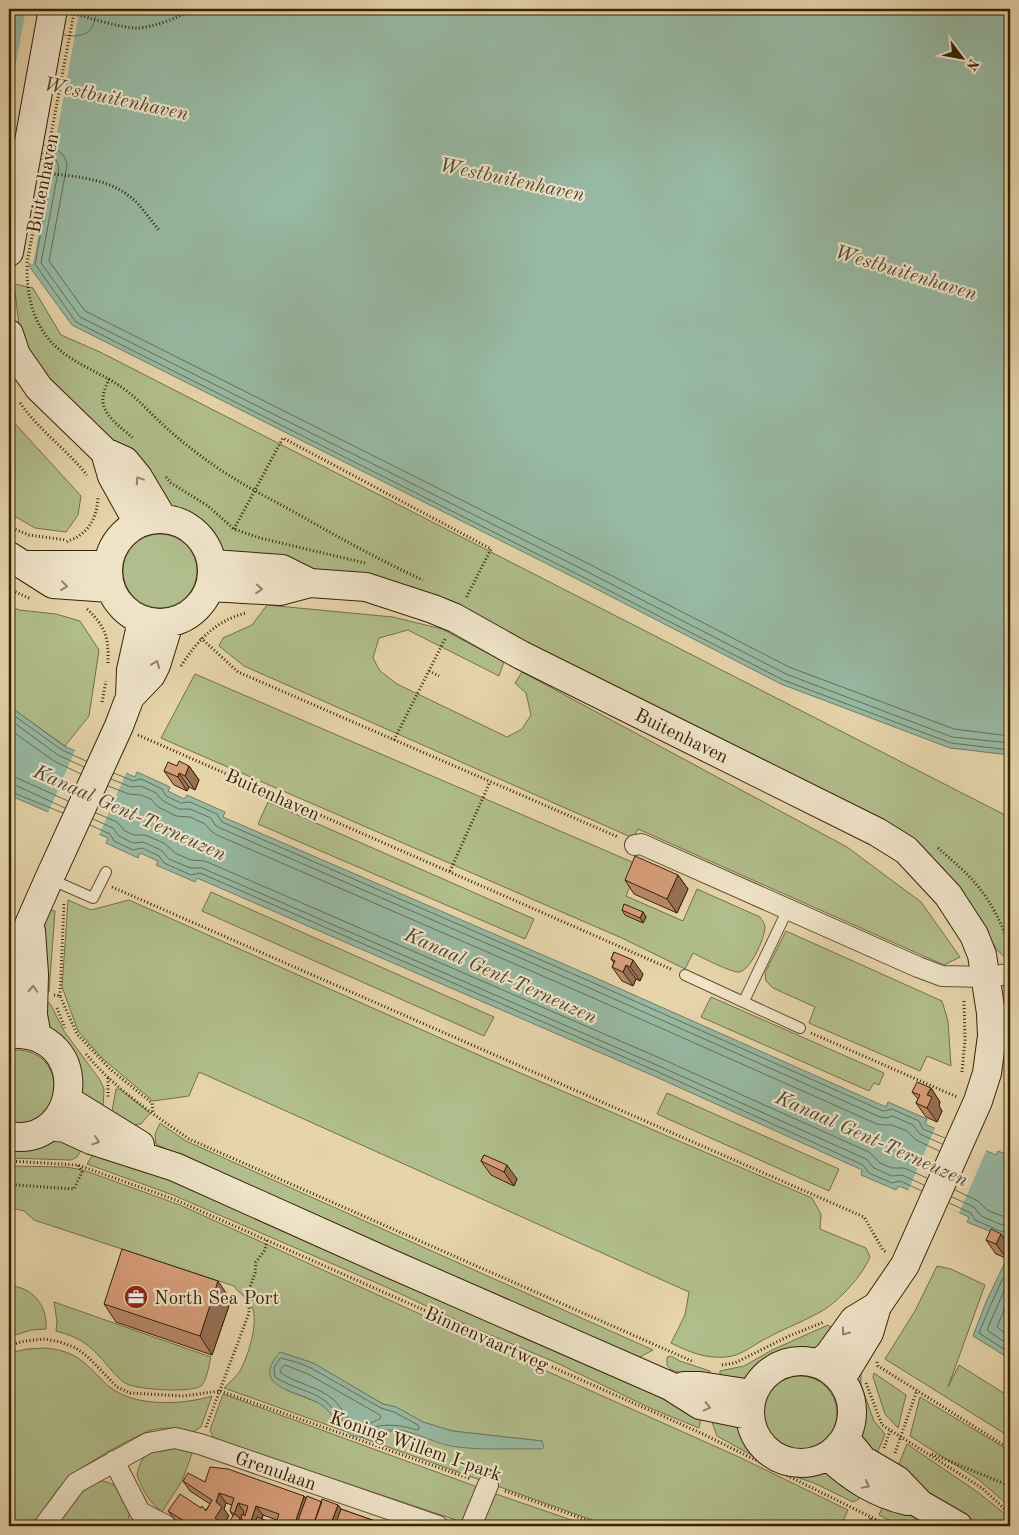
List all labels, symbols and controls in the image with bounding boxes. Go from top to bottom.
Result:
north arrow [936,32,986,82]
text: N [963,56,981,73]
water label: Westbuitenhaven [41,75,190,125]
street label: Buitenhaven [25,132,63,235]
water label: Westbuitenhaven [437,156,586,206]
water label: Westbuitenhaven [832,243,979,305]
one-way arrow [136,476,146,485]
one-way arrow [61,580,69,591]
one-way arrow [255,583,263,594]
one-way arrow [150,660,160,668]
street label: Buitenhaven [631,707,731,768]
water label: Kanaal Gent-Terneuzen [29,762,228,865]
street label: Buitenhaven [222,767,322,826]
water label: Kanaal Gent-Terneuzen [400,925,599,1028]
one-way arrow [28,984,39,992]
water label: Kanaal Gent-Terneuzen [771,1088,970,1191]
one-way arrow [91,1136,99,1146]
office icon: North Sea Port [123,1284,149,1310]
place label: North Sea Port [154,1290,279,1309]
street label: Binnenvaartweg [421,1304,551,1376]
one-way arrow [842,1326,851,1336]
one-way arrow [703,1401,712,1412]
street label: Koning Willem I-park [327,1409,504,1486]
street label: Grenulaan [232,1450,318,1495]
one-way arrow [861,1479,870,1489]

